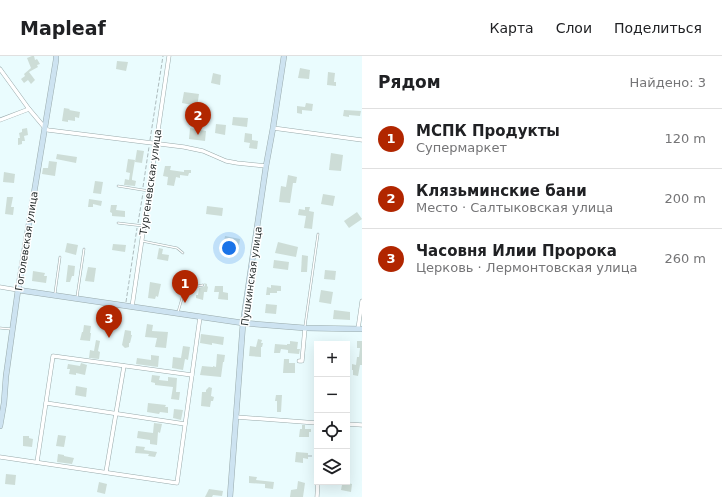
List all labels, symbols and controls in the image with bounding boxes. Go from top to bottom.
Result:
text: Mapleaf [20,17,106,39]
text: Карта [490,20,534,36]
text: Слои [556,20,592,36]
text: Поделиться [614,20,702,36]
text: Рядом [378,72,441,92]
text: Найдено: 3 [630,75,706,90]
pin: 2 [185,102,211,135]
text: МСПК Продукты [416,122,560,140]
street label: Тургеневская улица [137,128,163,237]
text: 1 [386,131,396,146]
text: 120 m [664,131,706,146]
text: Супермаркет [416,140,507,155]
text: Клязьминские бани [416,182,587,200]
street label: Гоголевская улица [13,191,40,292]
text: 2 [386,191,396,206]
text: 200 m [664,191,706,206]
text: Место · Салтыковская улица [416,200,613,215]
street label: Пушкинская улица [239,226,264,326]
your location [219,238,239,258]
text: Часовня Илии Пророка [416,242,617,260]
text: 3 [386,251,396,266]
text: 260 m [664,251,706,266]
text: Церковь · Лермонтовская улица [416,260,638,275]
pin: 1 [172,270,198,303]
pin: 3 [96,305,122,338]
map controls [314,341,350,485]
button: + [314,341,350,377]
button: − [314,377,350,413]
button: locate [314,413,350,449]
button: layers [314,449,350,485]

